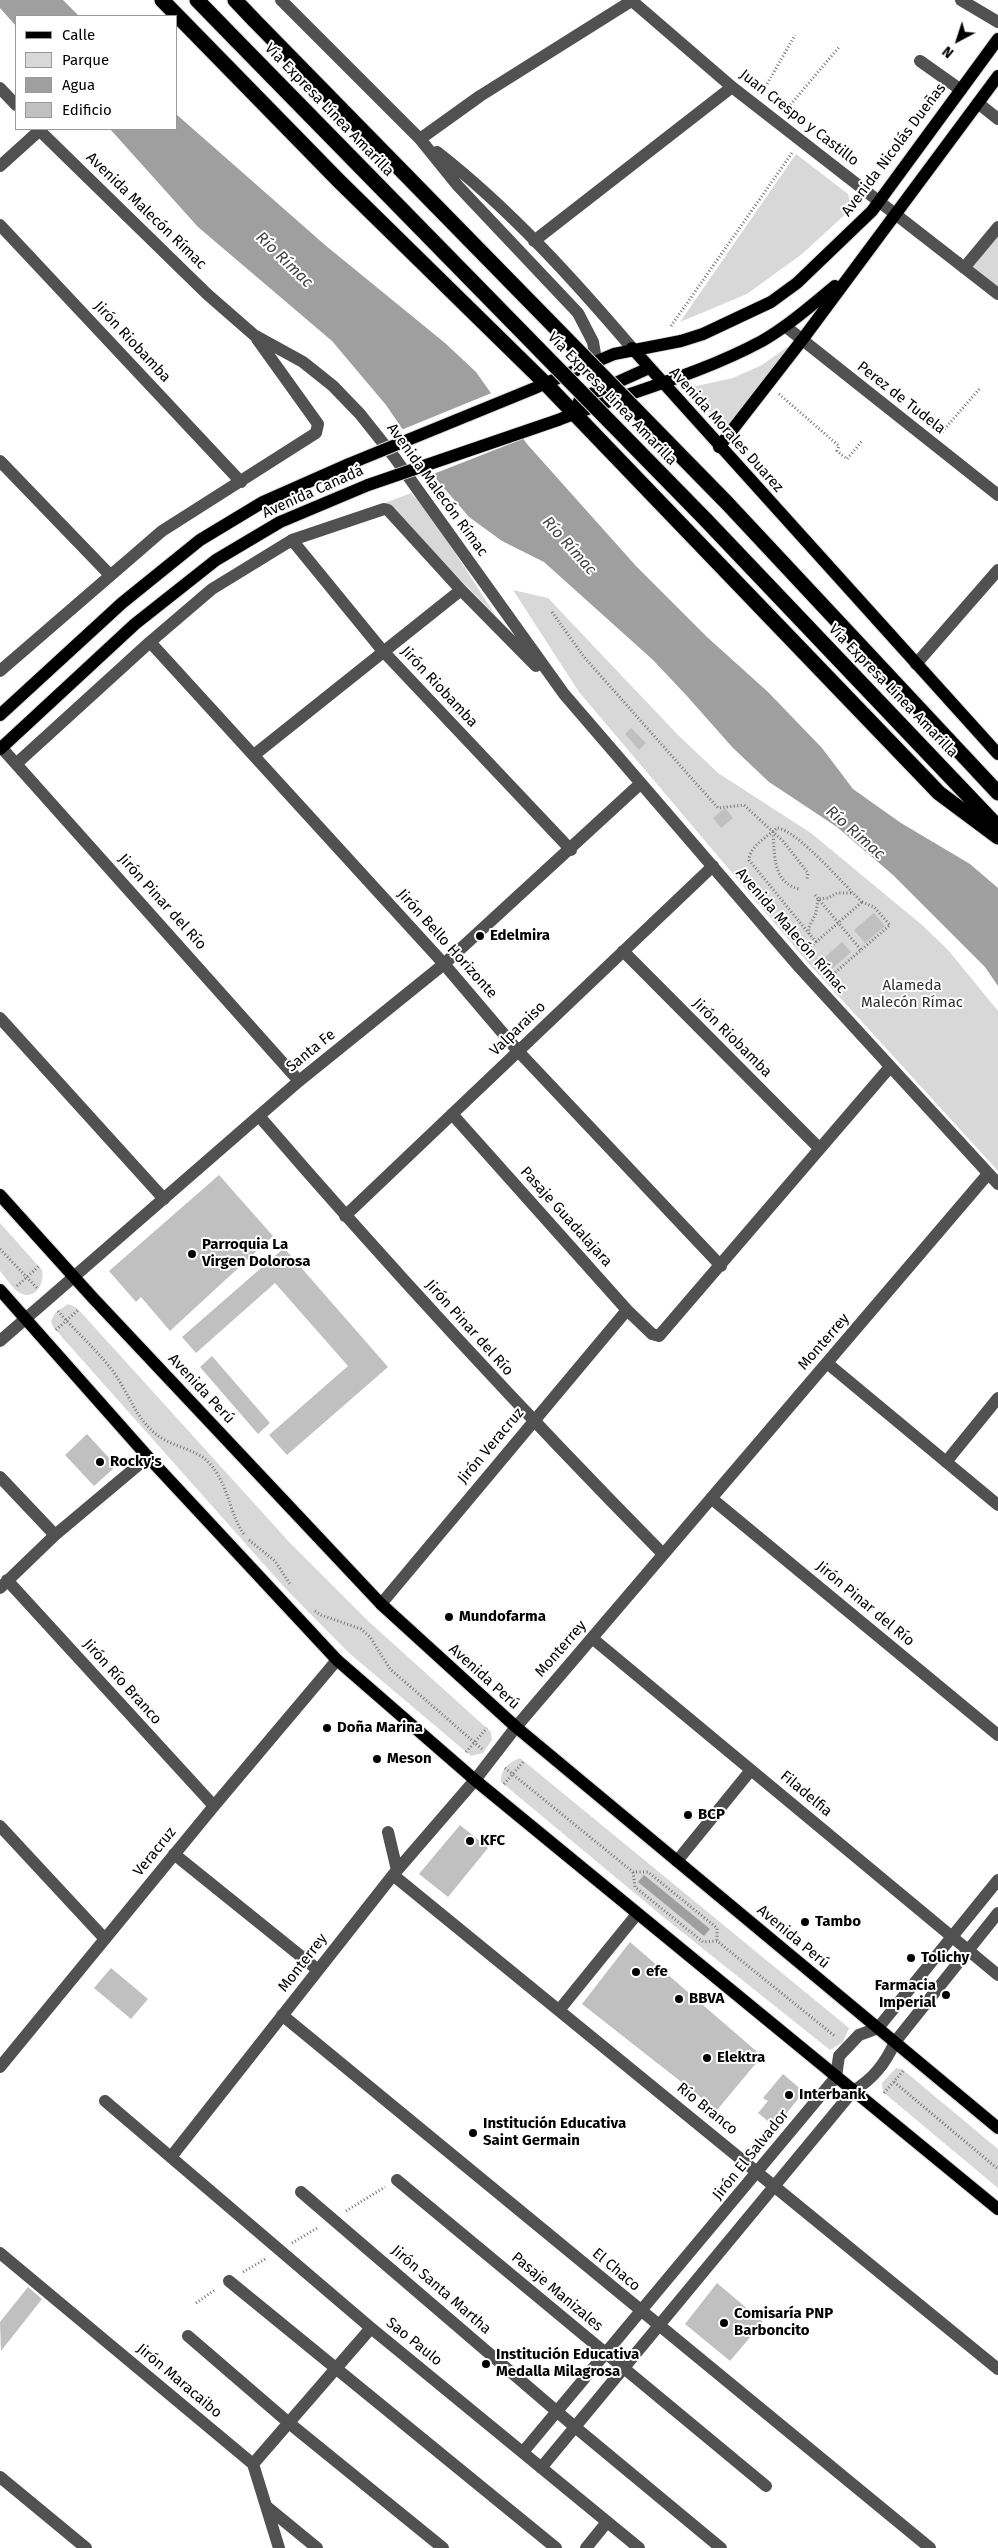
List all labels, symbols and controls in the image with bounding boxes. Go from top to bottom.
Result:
legend [15,15,178,130]
north arrow [933,15,983,65]
text: Calle [62,26,95,44]
street label: Vía Expresa Línea Amarilla [261,40,397,180]
text: N [939,42,957,61]
text: Parque [62,51,109,69]
street label: Juan Crespo y Castillo [736,66,862,170]
text: Agua [62,76,95,94]
street label: Avenida Nicolás Dueñas [838,80,950,220]
text: Edificio [62,101,112,119]
street label: Avenida Malecón Rímac [82,149,210,273]
water label: Río Rímac [252,228,316,292]
street label: Jirón Riobamba [90,298,174,386]
street label: Vía Expresa Línea Amarilla [544,329,680,469]
street label: Perez de Tudela [853,358,949,438]
street label: Avenida Morales Duarez [665,364,787,496]
street label: Avenida Malecón Rímac [383,420,491,560]
street label: Avenida Canadá [260,462,366,522]
water label: Río Rímac [538,513,600,579]
street label: Vía Expresa Línea Amarilla [825,621,961,761]
street label: Jirón Riobamba [397,643,481,731]
water label: Río Rímac [822,802,888,864]
street label: Jirón Pinar del Río [114,850,210,954]
street label: Avenida Malecón Rímac [732,865,850,997]
street label: Jirón Bello Horizonte [393,886,501,1002]
place label: Edelmira [490,927,550,945]
marker: Edelmira [474,930,486,942]
park label: Alameda Malecón Rímac [861,977,963,1012]
street label: Jirón Riobamba [689,995,775,1081]
street label: Valparaiso [486,998,550,1060]
street label: Santa Fe [283,1026,339,1076]
street label: Pasaje Guadalajara [516,1163,616,1271]
place label: Parroquia La Virgen Dolorosa [202,1236,310,1271]
marker: Parroquia La Virgen Dolorosa [186,1248,198,1260]
street label: Jirón Pinar del Río [421,1276,517,1380]
street label: Monterrey [795,1310,853,1374]
street label: Avenida Perú [164,1350,238,1428]
street label: Jirón Veracruz [454,1404,528,1488]
place label: Rocky's [110,1453,162,1471]
marker: Rocky's [94,1456,106,1468]
street label: Jirón Pinar del Río [812,1558,918,1650]
place label: Mundofarma [459,1608,546,1626]
marker: Mundofarma [443,1611,455,1623]
street label: Monterrey [532,1617,590,1681]
street label: Jirón Río Branco [79,1636,165,1728]
street label: Avenida Perú [445,1640,523,1714]
place label: Doña Marina [337,1719,423,1737]
marker: Doña Marina [321,1722,333,1734]
place label: Meson [387,1750,432,1768]
marker: Meson [371,1753,383,1765]
street label: Filadelfia [777,1767,835,1821]
place label: BCP [698,1806,725,1824]
marker: BCP [682,1809,694,1821]
street label: Veracruz [130,1824,180,1880]
place label: KFC [480,1832,505,1850]
marker: KFC [464,1835,476,1847]
street label: Avenida Perú [753,1901,833,1973]
place label: Tambo [815,1913,861,1931]
marker: Tambo [799,1916,811,1928]
street label: Monterrey [275,1930,331,1996]
place label: Tolichy [921,1949,969,1967]
marker: Tolichy [905,1952,917,1964]
place label: efe [646,1963,668,1981]
marker: efe [630,1966,642,1978]
place label: Farmacia Imperial [875,1977,936,2012]
marker: Farmacia Imperial [940,1989,952,2001]
place label: BBVA [689,1990,724,2008]
marker: BBVA [673,1993,685,2005]
place label: Elektra [717,2049,765,2067]
marker: Elektra [701,2052,713,2064]
street label: Río Branco [673,2079,741,2139]
place label: Interbank [799,2086,866,2104]
marker: Interbank [783,2089,795,2101]
street label: Jirón El Salvador [709,2106,793,2204]
place label: Institución Educativa Saint Germain [483,2115,626,2150]
marker: Institución Educativa Saint Germain [467,2127,479,2139]
street label: Jirón Santa Martha [387,2242,495,2338]
street label: El Chaco [588,2245,644,2295]
street label: Pasaje Manizales [508,2249,606,2335]
place label: Comisaría PNP Barboncito [734,2305,833,2340]
street label: Sao Paulo [382,2314,446,2370]
marker: Comisaría PNP Barboncito [718,2317,730,2329]
street label: Jirón Maracaibo [133,2340,225,2422]
place label: Institución Educativa Medalla Milagrosa [496,2346,639,2381]
marker: Institución Educativa Medalla Milagrosa [480,2358,492,2370]

